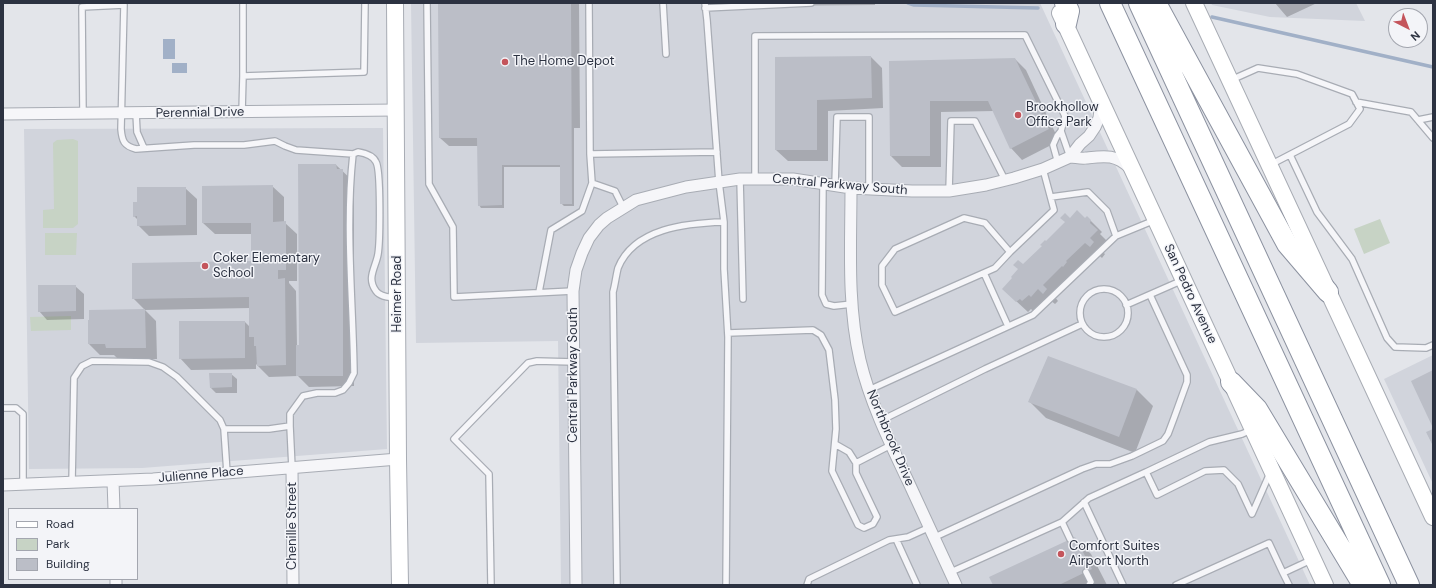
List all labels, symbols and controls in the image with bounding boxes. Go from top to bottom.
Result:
north arrow [1388,8,1428,48]
text: N [1408,28,1423,44]
place label: The Home Depot [513,54,615,70]
marker: The Home Depot [500,57,510,67]
place label: Brookhollow Office Park [1026,100,1099,131]
street label: Perennial Drive [155,104,245,122]
marker: Brookhollow Office Park [1013,110,1023,120]
street label: Central Parkway South [772,171,908,199]
street label: San Pedro Avenue [1160,242,1220,346]
place label: Coker Elementary School [213,251,320,282]
street label: Heimer Road [390,256,406,332]
marker: Coker Elementary School [200,261,210,271]
street label: Central Parkway South [566,307,582,443]
street label: Northbrook Drive [863,388,917,488]
street label: Julienne Place [158,464,244,486]
street label: Chenille Street [285,482,301,570]
legend [8,508,138,580]
text: Road [46,516,74,532]
text: Park [46,536,70,552]
place label: Comfort Suites Airport North [1069,539,1160,570]
marker: Comfort Suites Airport North [1056,549,1066,559]
text: Building [46,556,90,572]

